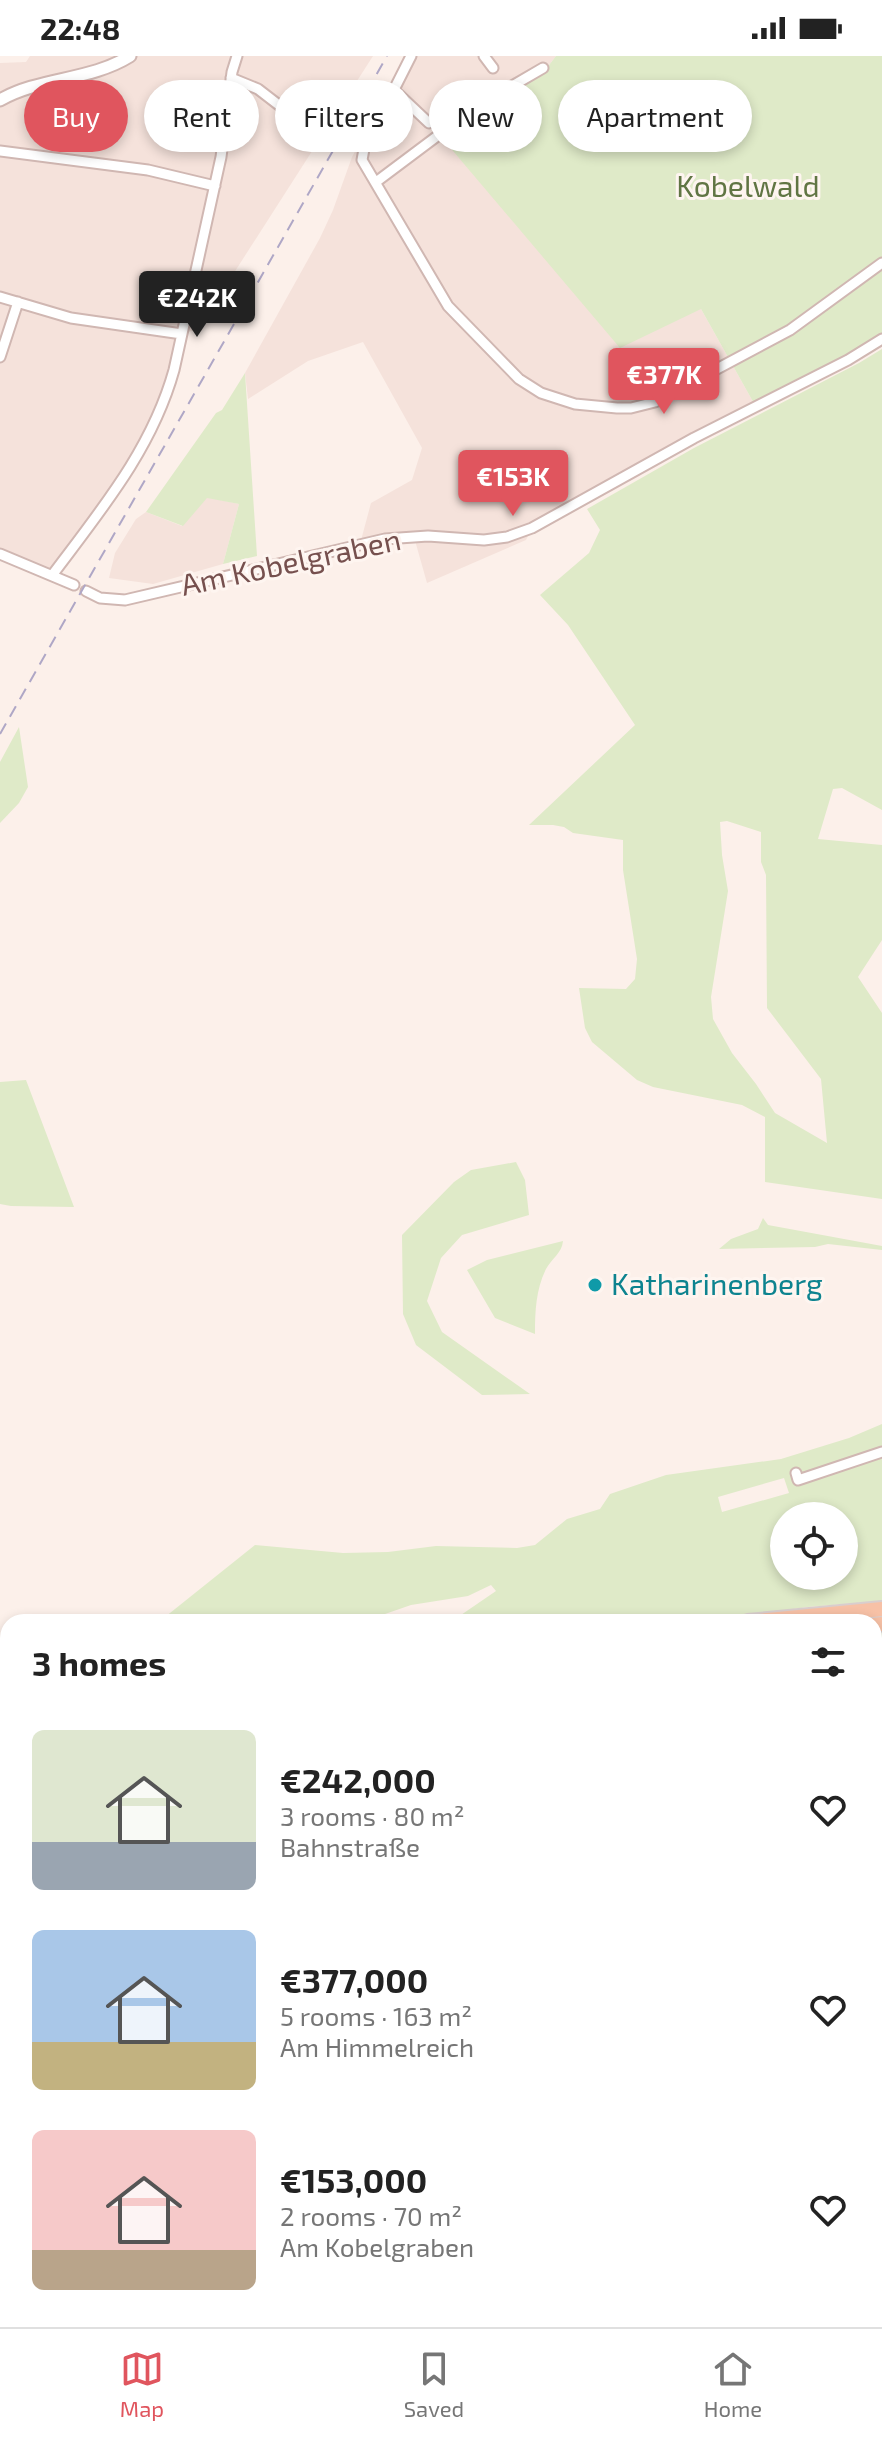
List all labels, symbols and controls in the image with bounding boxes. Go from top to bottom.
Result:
text: 22:48 [40,10,120,46]
chip: Buy [24,80,128,152]
chip: Rent [144,80,259,152]
chip: Filters [275,80,413,152]
chip: New [429,80,542,152]
chip: Apartment [558,80,752,152]
park label: Kobelwald [676,167,820,203]
pin: €242K [141,271,253,339]
text: €242K [157,281,237,312]
pin: €377K [608,348,720,416]
text: €377K [626,358,702,389]
pin: €153K [457,450,569,518]
text: €153K [476,460,550,491]
street label: Am Kobelgraben [177,520,404,602]
place label: Katharinenberg [611,1265,823,1301]
marker: Katharinenberg [586,1276,604,1294]
map controls [770,1502,858,1590]
button: locate [770,1502,858,1590]
icon: filters [806,1640,850,1684]
text: 3 homes [32,1642,166,1683]
text: €242,000 [280,1759,436,1800]
icon: home [96,1762,192,1858]
icon: heart [806,1788,850,1832]
text: 3 rooms · 80 m² [280,1800,464,1831]
text: Bahnstraße [280,1831,420,1862]
text: €377,000 [280,1959,428,2000]
icon: home [96,1962,192,2058]
icon: heart [806,1988,850,2032]
text: 5 rooms · 163 m² [280,2000,472,2031]
text: Am Himmelreich [280,2031,474,2062]
text: €153,000 [280,2159,427,2200]
icon: home [96,2162,192,2258]
icon: heart [806,2188,850,2232]
text: 2 rooms · 70 m² [280,2200,462,2231]
text: Am Kobelgraben [280,2231,474,2262]
tab: Map [120,2347,164,2421]
tab: Saved [404,2347,464,2421]
tab: Home [704,2347,762,2421]

